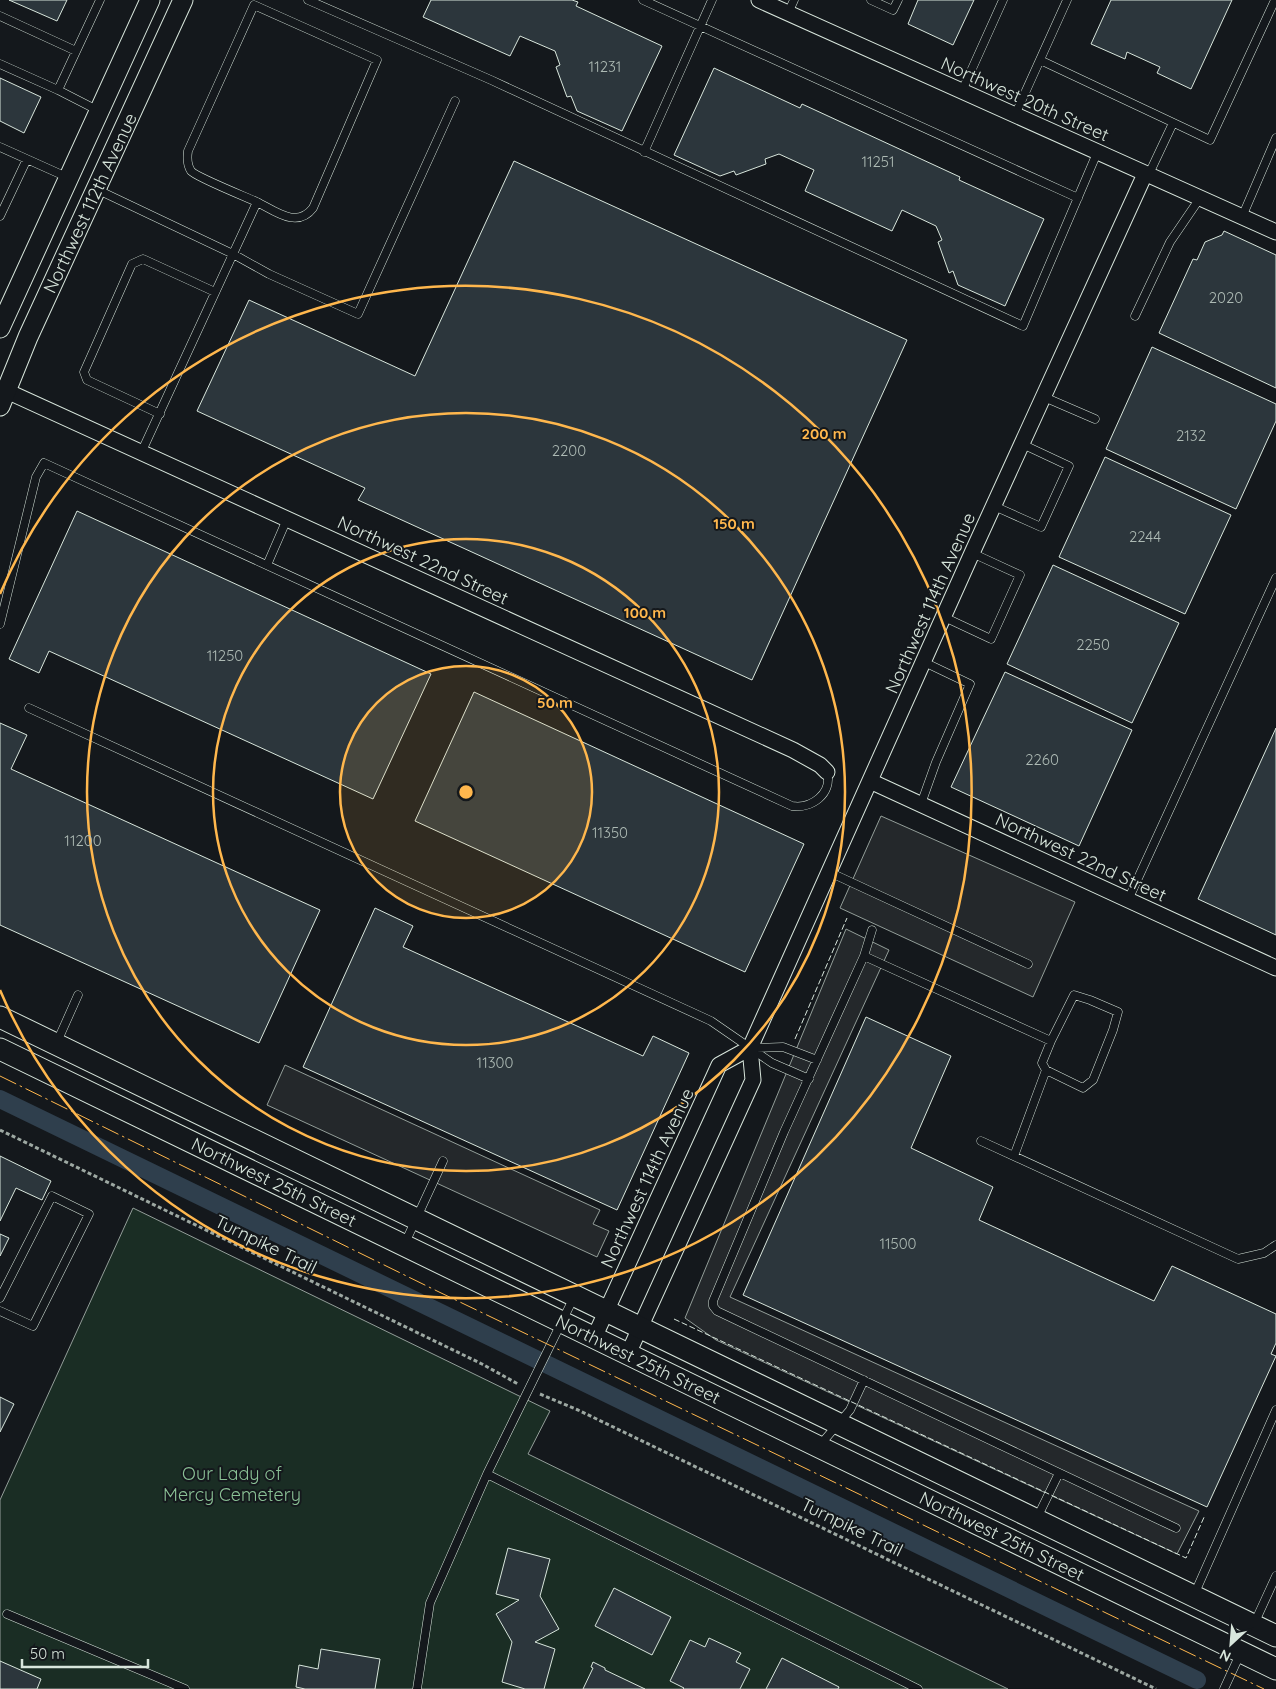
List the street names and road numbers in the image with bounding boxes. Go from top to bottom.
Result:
street label: Northwest 20th Street [937,52,1113,146]
street label: Northwest 112th Avenue [38,109,142,297]
street label: Northwest 114th Avenue [880,509,980,697]
street label: Northwest 22nd Street [334,510,512,610]
street label: Northwest 22nd Street [992,807,1170,907]
street label: Northwest 114th Avenue [595,1084,699,1272]
street label: Northwest 25th Street [188,1132,360,1232]
street label: Turnpike Trail [211,1209,321,1279]
street label: Northwest 25th Street [552,1309,724,1409]
street label: Northwest 25th Street [916,1486,1088,1586]
street label: Turnpike Trail [797,1492,907,1562]

